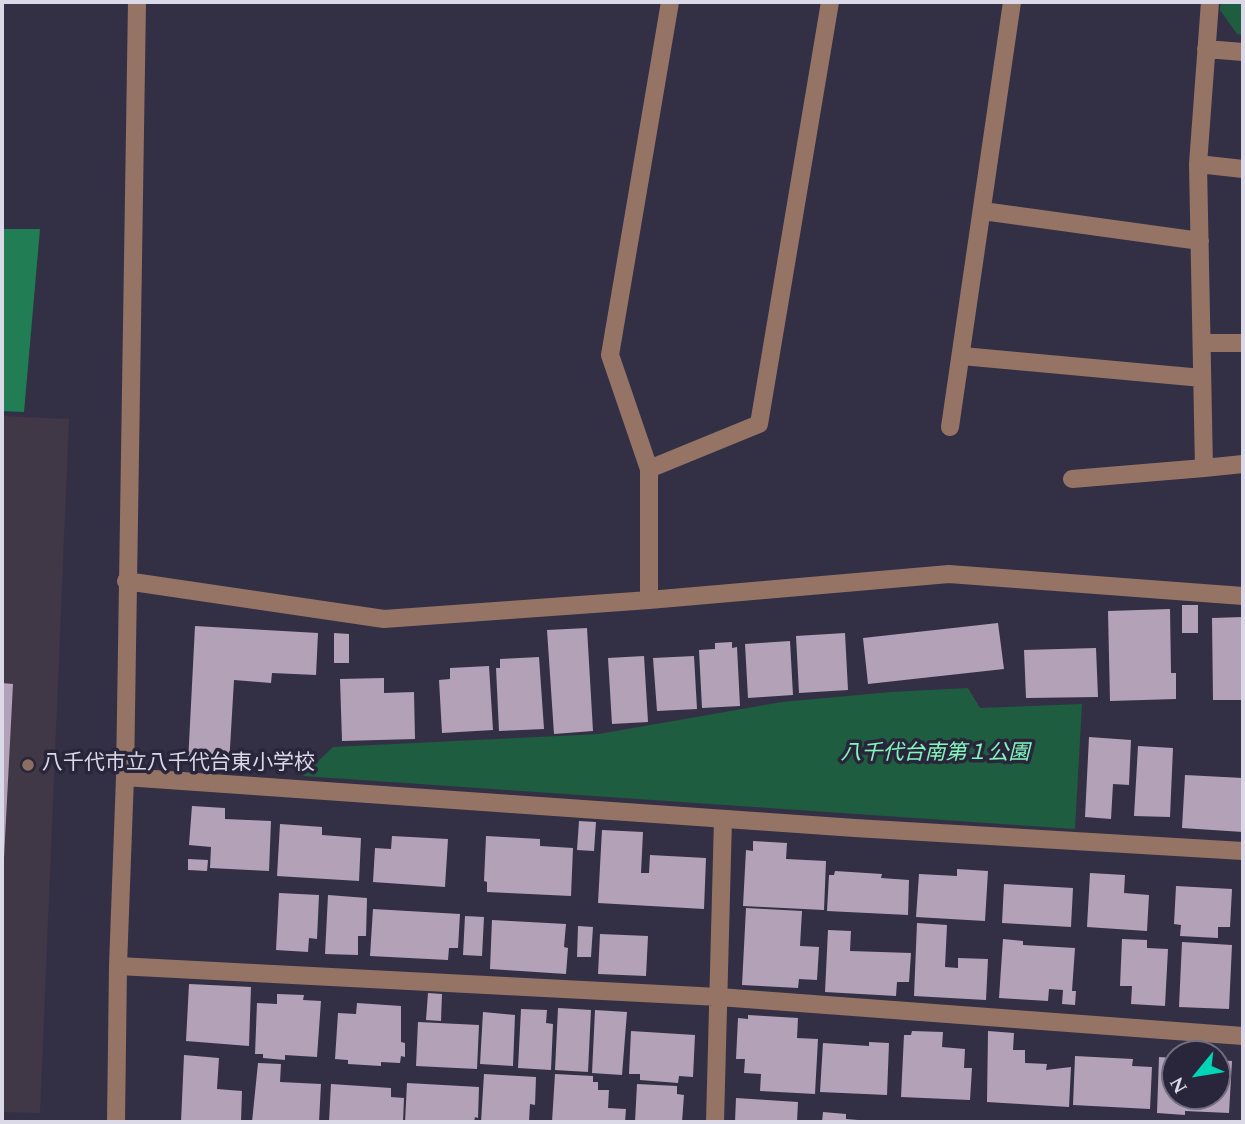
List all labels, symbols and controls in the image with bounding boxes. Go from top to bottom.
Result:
park label: 八千代台南第１公園 [841,742,1029,768]
place label: 八千代市立八千代台東小学校 [42,752,315,778]
marker: 八千代市立八千代台東小学校 [20,757,36,773]
north arrow [1161,1040,1231,1110]
text: N [1163,1071,1196,1099]

